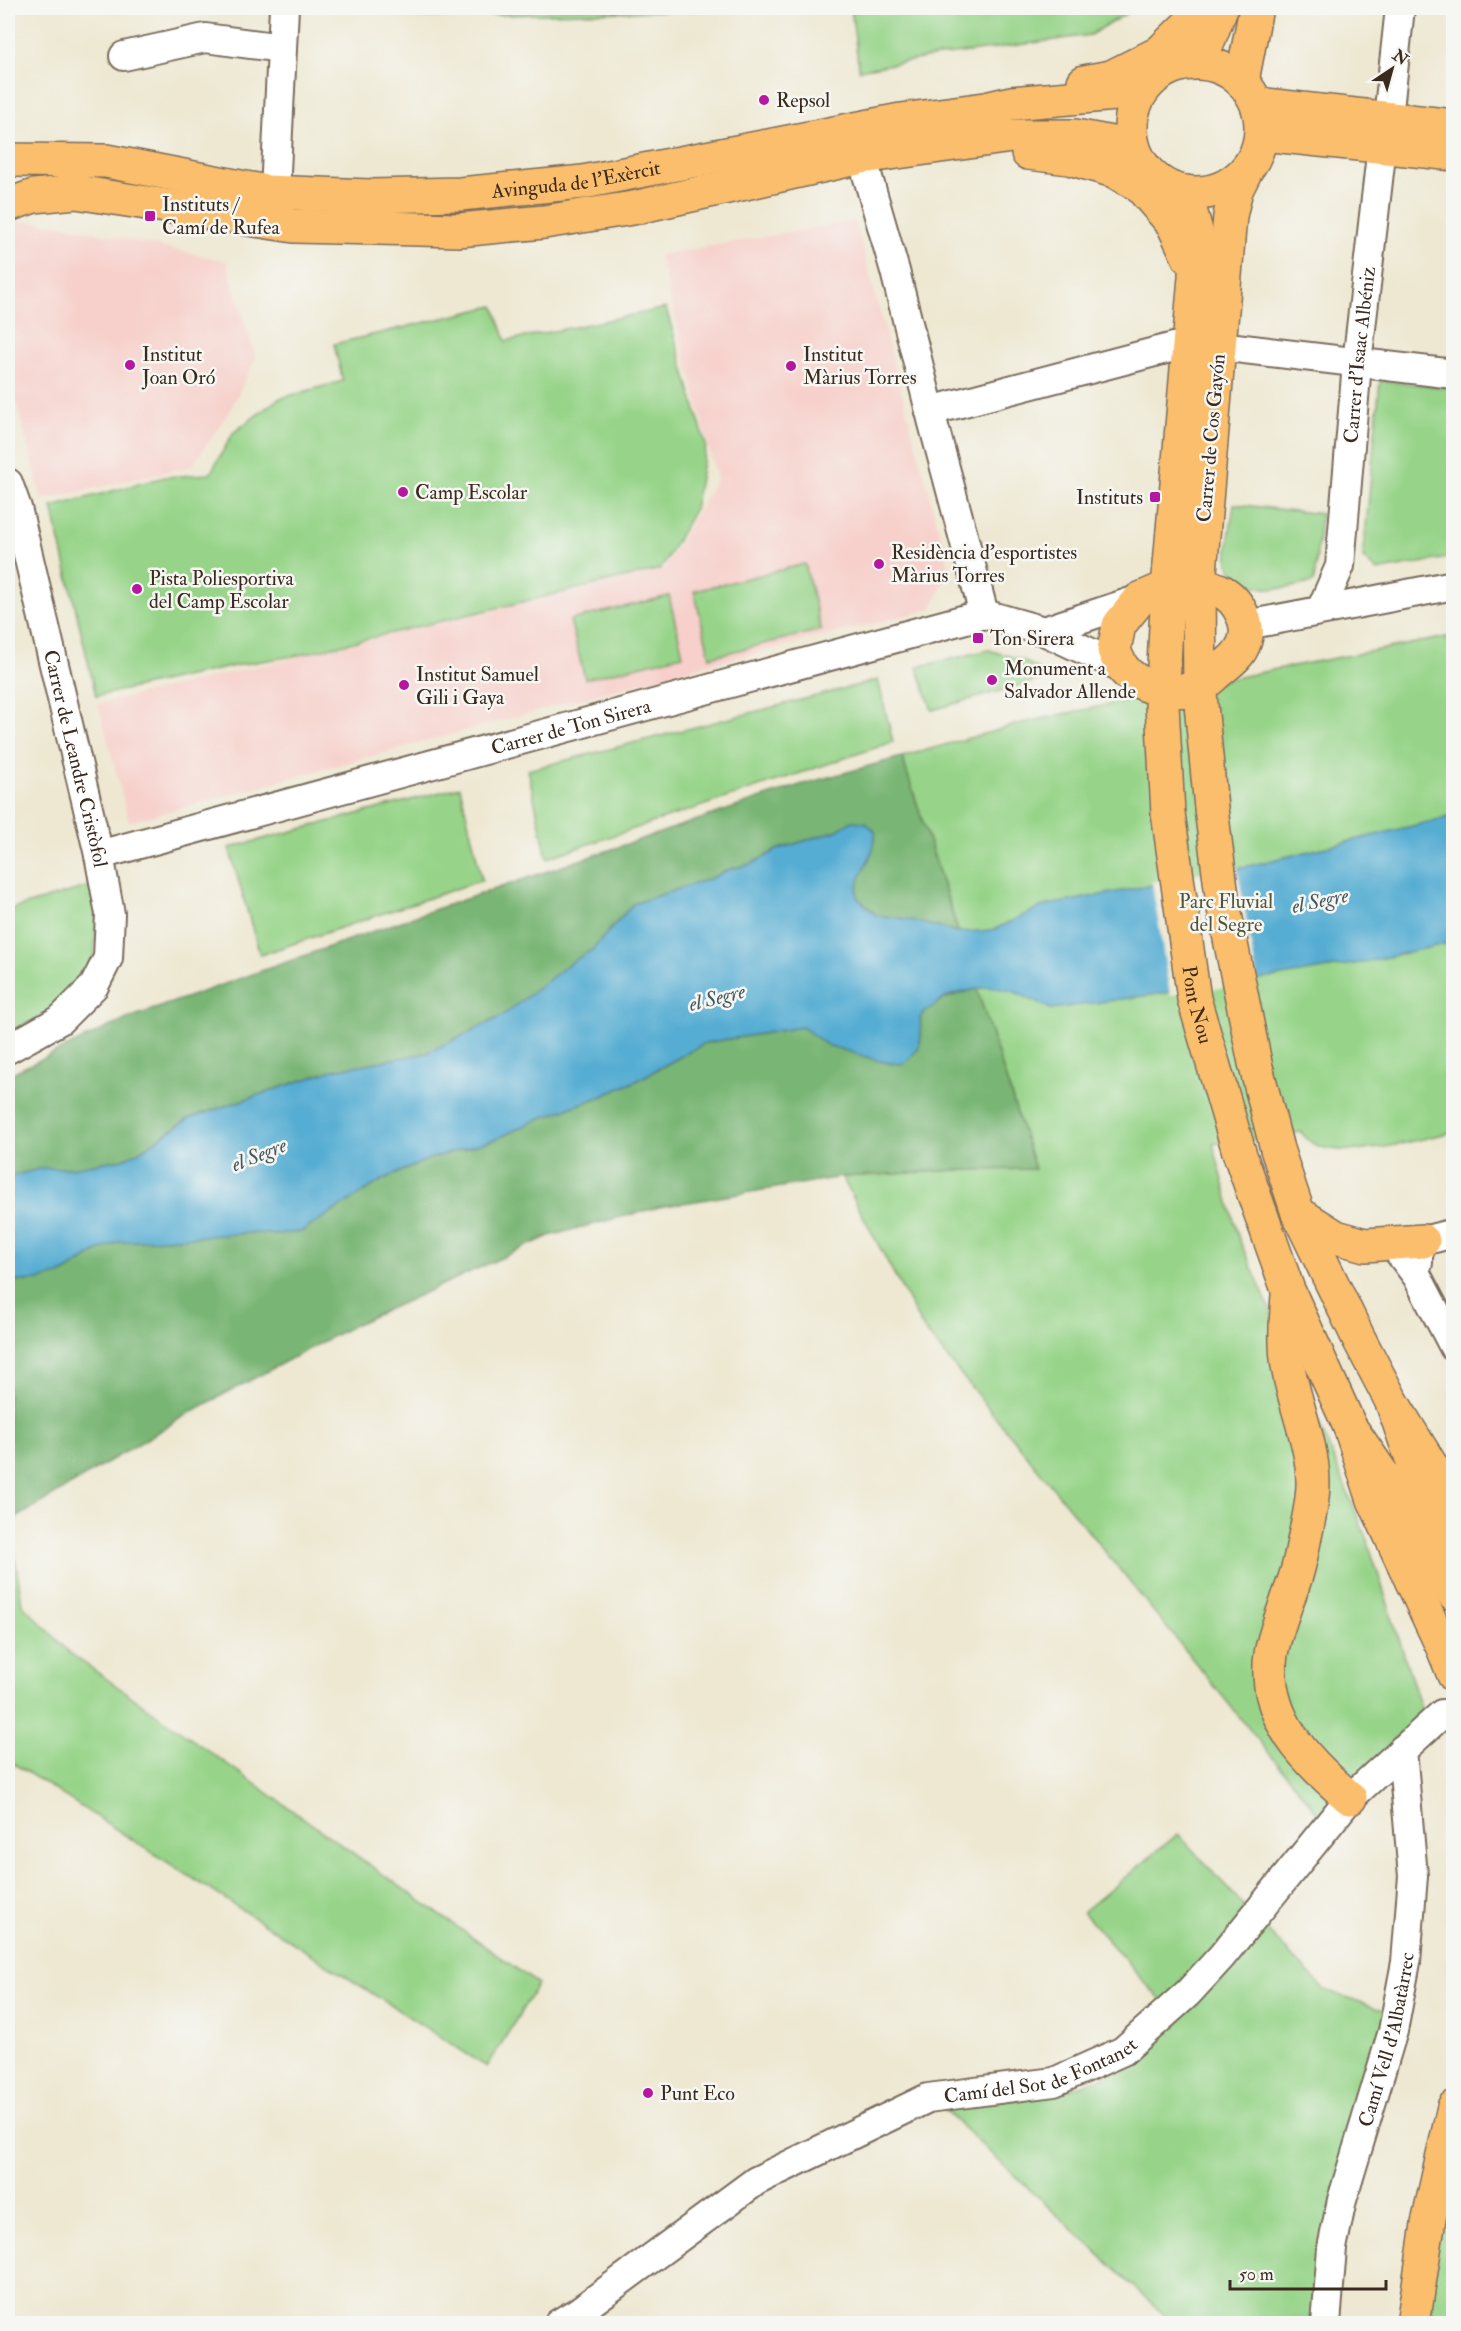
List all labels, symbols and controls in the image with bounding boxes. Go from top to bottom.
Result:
north arrow [1362,39,1422,99]
text: N [1388,45,1412,70]
place label: Repsol [776,88,830,114]
marker: Repsol [757,93,771,107]
street label: Avinguda de l'Exèrcit [489,155,663,203]
place label: Instituts / Camí de Rufea [162,192,280,240]
marker: Instituts / Camí de Rufea [143,209,157,223]
street label: Carrer d'Isaac Albéniz [1338,265,1381,444]
place label: Institut Joan Oró [141,342,215,390]
place label: Institut Màrius Torres [803,342,917,390]
street label: Carrer de Cos Gayón [1191,353,1231,523]
marker: Institut Joan Oró [123,358,137,372]
marker: Institut Màrius Torres [784,359,798,373]
place label: Camp Escolar [415,480,528,506]
marker: Camp Escolar [396,485,410,499]
place label: Instituts [1076,485,1143,510]
marker: Instituts [1148,490,1162,504]
place label: Residència d'esportistes Màrius Torres [891,540,1077,588]
marker: Residència d'esportistes Màrius Torres [872,557,886,571]
place label: Pista Poliesportiva del Camp Escolar [149,566,294,615]
marker: Pista Poliesportiva del Camp Escolar [130,582,144,596]
place label: Ton Sirera [990,626,1075,651]
marker: Ton Sirera [971,631,985,645]
street label: Carrer de Leandre Cristòfol [38,647,114,869]
place label: Monument a Salvador Allende [1004,656,1136,704]
place label: Institut Samuel Gili i Gaya [416,662,539,710]
marker: Monument a Salvador Allende [985,673,999,687]
marker: Institut Samuel Gili i Gaya [397,678,411,692]
street label: Carrer de Ton Sirera [488,693,654,760]
water label: el Segre [1289,882,1352,920]
park label: Parc Fluvial del Segre [1179,889,1273,937]
street label: Pont Nou [1177,964,1219,1046]
water label: el Segre [686,978,749,1018]
water label: el Segre [227,1131,291,1178]
street label: Camí Vell d'Albatàrrec [1352,1951,1419,2130]
street label: Camí del Sot de Fontanet [942,2032,1143,2108]
place label: Punt Eco [660,2081,735,2106]
marker: Punt Eco [641,2086,655,2100]
scale bar [1230,2253,1386,2291]
text: 50 m [1239,2263,1274,2286]

